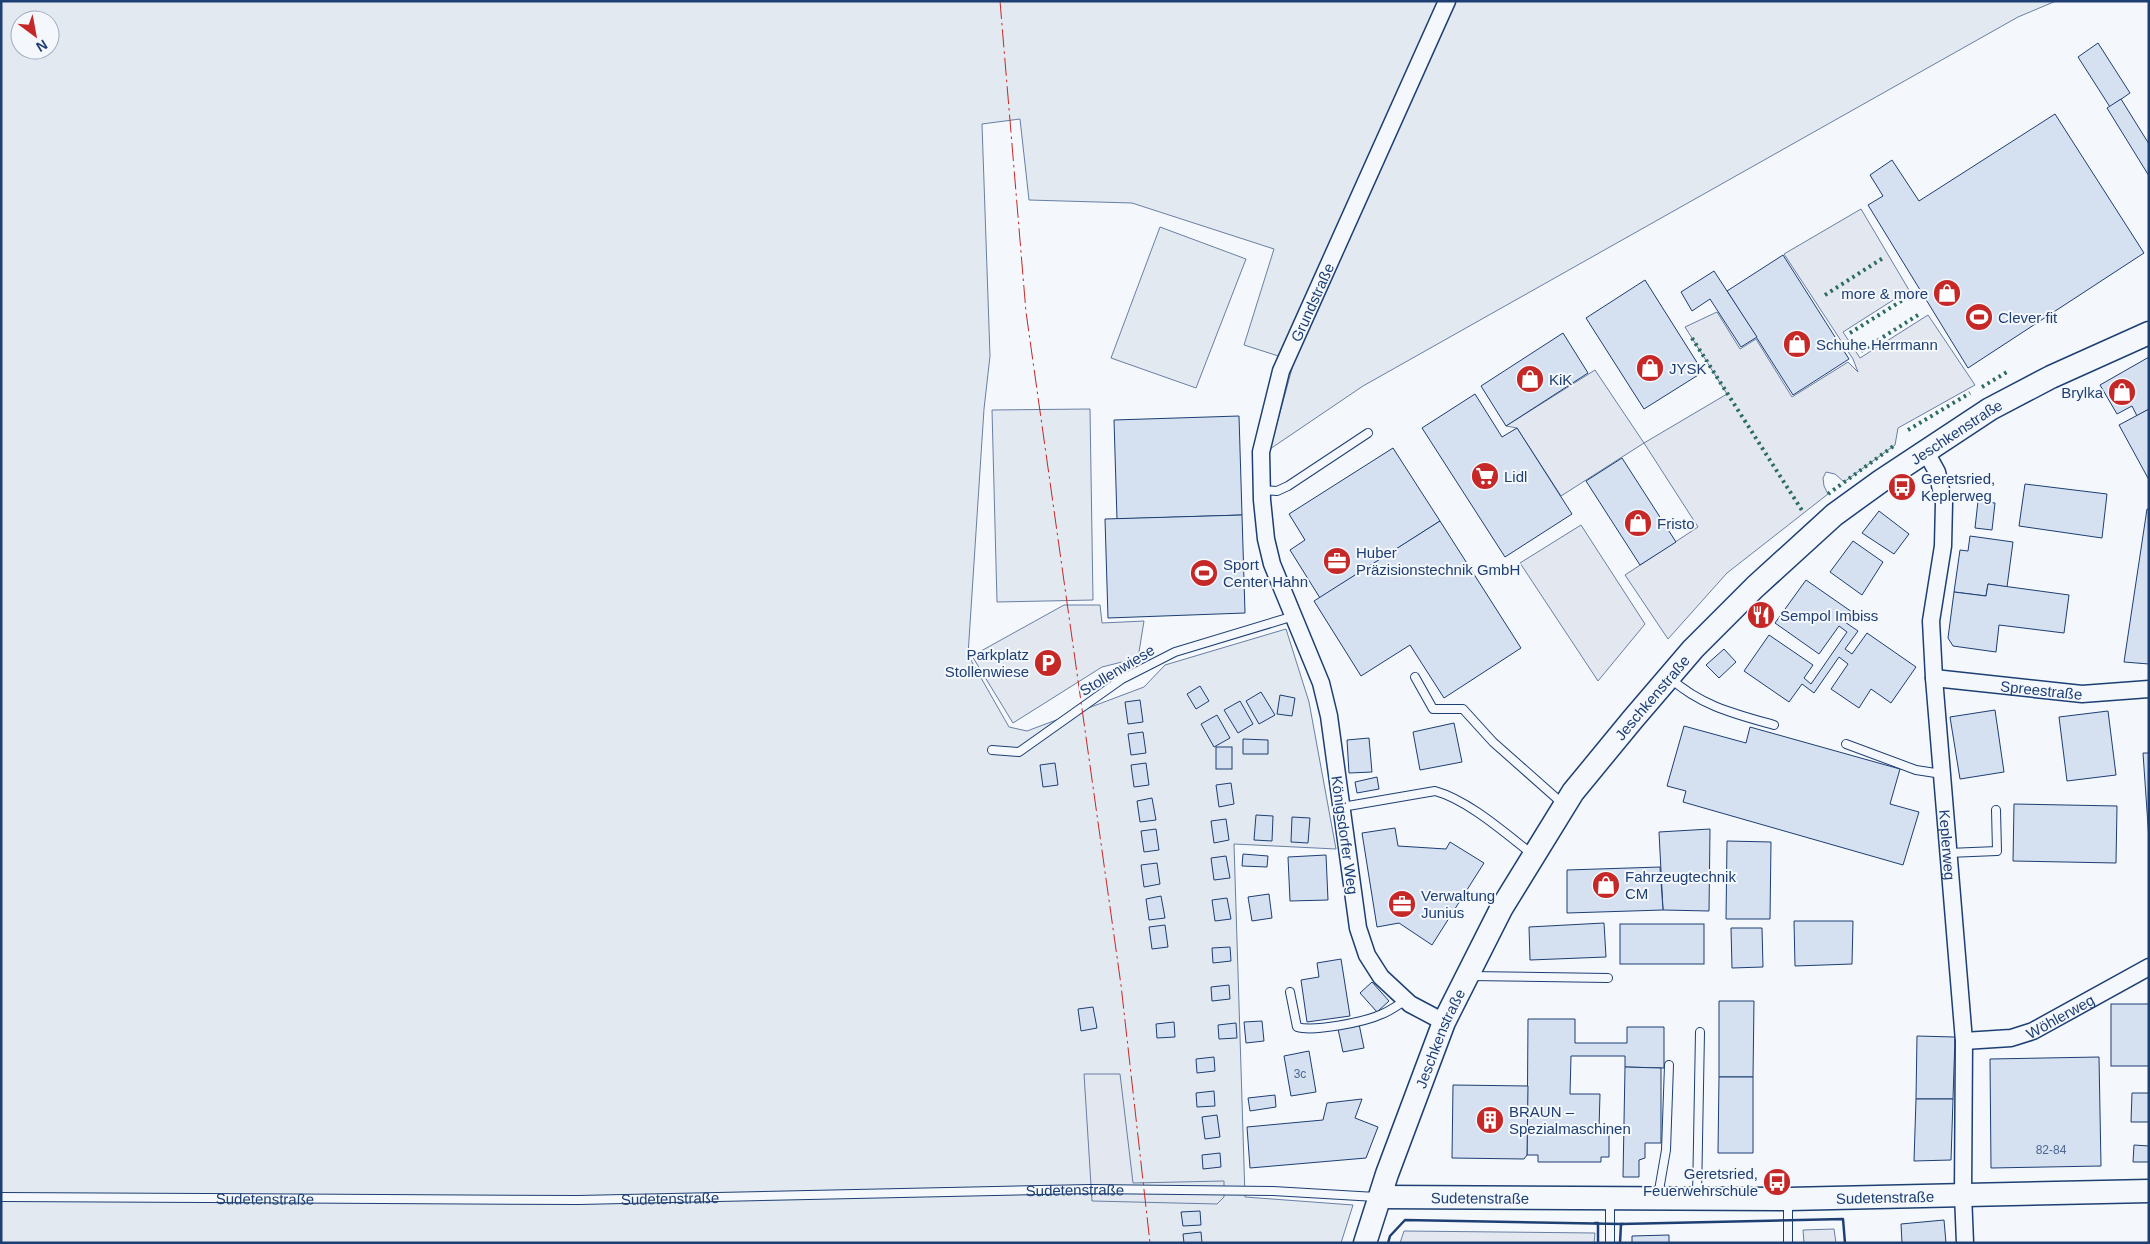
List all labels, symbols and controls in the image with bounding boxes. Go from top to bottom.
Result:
north arrow [10,10,60,60]
text: N [33,37,50,55]
street label: Grundstraße [1287,260,1337,344]
shop icon: more & more [1932,278,1962,308]
place label: more & more [1841,285,1928,302]
sports icon: Clever fit [1964,302,1994,332]
place label: Clever fit [1998,309,2058,326]
shop icon: Schuhe Herrmann [1782,329,1812,359]
place label: Schuhe Herrmann [1816,336,1938,353]
shop icon: JYSK [1635,353,1665,383]
place label: JYSK [1669,360,1707,377]
shop icon: KiK [1515,364,1545,394]
place label: KiK [1549,371,1572,388]
shop icon: Brylka [2107,377,2137,407]
place label: Brylka [2061,384,2104,401]
street label: Jeschkenstraße [1907,396,2005,468]
supermarket icon: Lidl [1470,461,1500,491]
place label: Lidl [1504,468,1527,485]
place label: Geretsried, Keplerweg [1921,470,1995,504]
bus stop icon: Geretsried, Keplerweg [1887,472,1917,502]
shop icon: Fristo [1623,508,1653,538]
place label: Fristo [1657,515,1695,532]
place label: Huber Präzisionstechnik GmbH [1356,544,1520,578]
office icon: Huber Präzisionstechnik GmbH [1322,546,1352,576]
place label: Sport Center Hahn [1223,556,1308,590]
sports icon: Sport Center Hahn [1189,558,1219,588]
restaurant icon: Sempol Imbiss [1746,600,1776,630]
place label: Sempol Imbiss [1780,607,1878,624]
street label: Stollenwiese [1077,641,1157,699]
place label: Parkplatz Stollenwiese [945,646,1029,680]
parking icon: Parkplatz Stollenwiese [1033,648,1063,678]
street label: Jeschkenstraße [1611,651,1693,743]
street label: Spreestraße [1999,677,2083,702]
street label: Königsdorfer Weg [1328,775,1362,895]
street label: Keplerweg [1936,809,1959,881]
place label: Fahrzeugtechnik CM [1625,868,1736,902]
shop icon: Fahrzeugtechnik CM [1591,870,1621,900]
place label: Verwaltung Junius [1421,887,1495,921]
office icon: Verwaltung Junius [1387,889,1417,919]
street label: Jeschkenstraße [1412,986,1468,1090]
street label: Wöhlerweg [2023,991,2097,1042]
house number: 3c [1294,1067,1306,1081]
place label: BRAUN – Spezialmaschinen [1509,1103,1631,1137]
building icon: BRAUN – Spezialmaschinen [1475,1105,1505,1135]
house number: 82-84 [2036,1143,2067,1157]
place label: Geretsried, Feuerwehrschule [1643,1165,1758,1199]
bus stop icon: Geretsried, Feuerwehrschule [1762,1167,1792,1197]
street label: Sudetenstraße [1025,1180,1124,1199]
street label: Sudetenstraße [1836,1187,1934,1206]
street label: Sudetenstraße [621,1188,719,1208]
street label: Sudetenstraße [1431,1189,1529,1206]
street label: Sudetenstraße [216,1190,314,1207]

